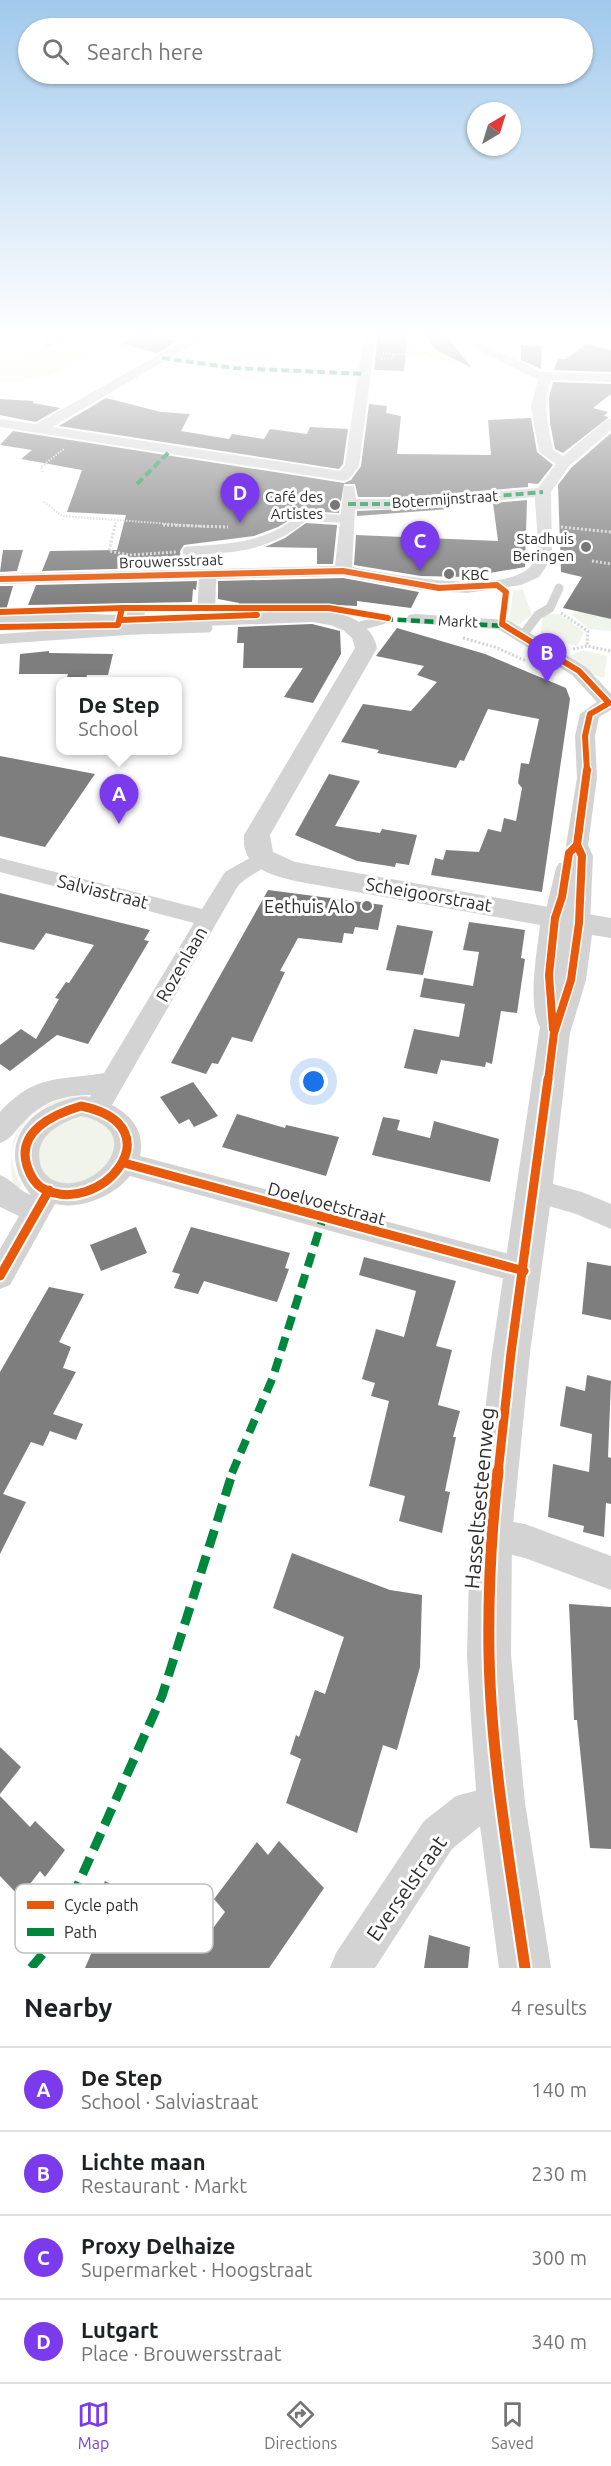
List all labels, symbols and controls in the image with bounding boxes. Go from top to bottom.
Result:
search box [18,18,593,84]
icon: search [39,35,72,68]
text: Search here [87,39,203,64]
north arrow [467,102,521,156]
pin: D [220,474,260,523]
street label: Botermijnstraat [391,487,499,511]
place label: Café des Artistes [265,488,323,522]
marker: Café des Artistes [328,498,342,512]
pin: C [400,522,440,571]
place label: Stadhuis Beringen [513,530,574,564]
marker: Stadhuis Beringen [579,540,593,554]
street label: Brouwersstraat [119,551,223,571]
place label: KBC [461,566,489,583]
marker: KBC [442,567,456,581]
street label: Markt [438,611,478,631]
pin: B [528,634,566,683]
popup [56,677,182,755]
text: De Step [78,692,160,717]
text: School [78,717,138,740]
pin: A [100,774,138,824]
street label: Salviastraat [55,870,151,912]
street label: Scheigoorstraat [364,873,494,915]
place label: Eethuis Alo [264,896,355,916]
marker: Eethuis Alo [360,899,374,913]
street label: Rozenlaan [151,923,211,1005]
your location [299,1067,328,1096]
street label: Doelvoetstraat [266,1178,388,1228]
street label: Hasseltsesteenweg [459,1406,499,1590]
street label: Everselstraat [361,1831,451,1945]
legend [15,1884,213,1953]
text: Cycle path [64,1896,139,1914]
text: Path [64,1923,97,1941]
text: Nearby [24,1993,112,2022]
text: 4 results [511,1996,587,2019]
text: De Step [81,2065,162,2090]
text: A [36,2078,51,2101]
text: 140 m [531,2078,587,2101]
text: School · Salviastraat [81,2090,258,2113]
text: Lichte maan [81,2149,206,2174]
text: B [37,2162,50,2185]
text: 230 m [531,2162,587,2185]
text: Restaurant · Markt [81,2174,247,2197]
text: Proxy Delhaize [81,2233,235,2258]
text: C [37,2246,50,2269]
text: 300 m [531,2246,587,2269]
text: Supermarket · Hoogstraat [81,2258,312,2281]
text: Lutgart [81,2317,159,2342]
text: D [36,2330,51,2353]
text: 340 m [531,2330,587,2353]
text: Place · Brouwersstraat [81,2342,282,2365]
tab: Map [77,2398,110,2452]
tab: Directions [264,2398,337,2452]
tab: Saved [491,2398,534,2452]

